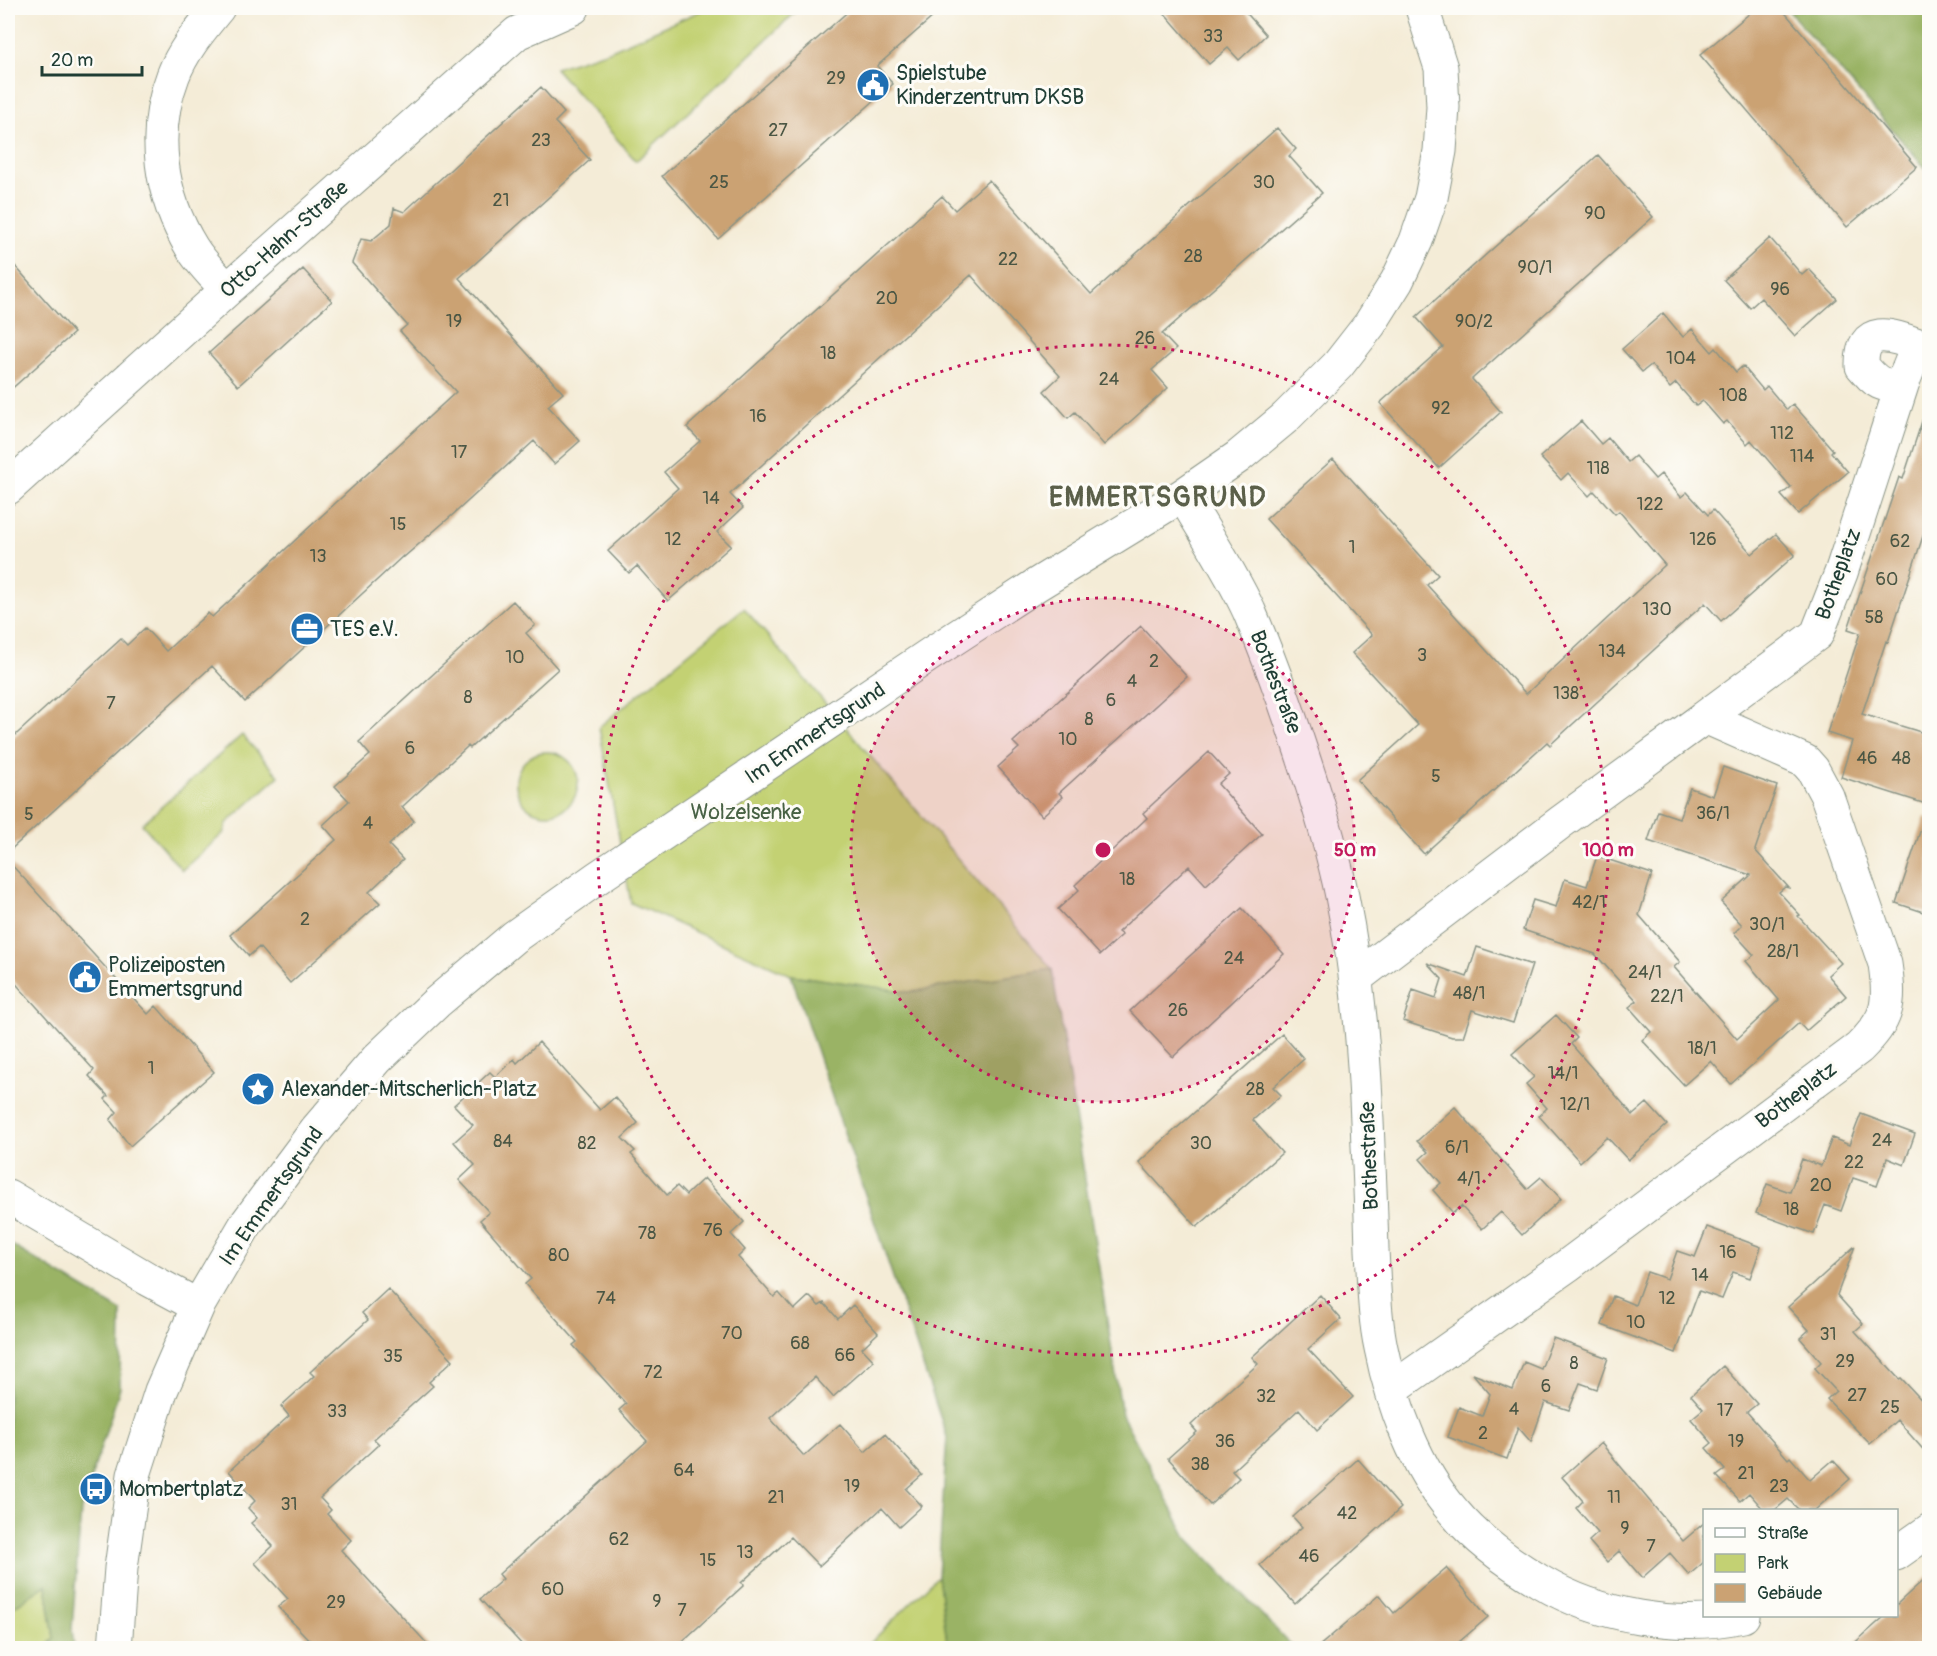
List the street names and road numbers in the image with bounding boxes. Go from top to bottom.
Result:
street label: Otto-Hahn-Straße [214,174,355,304]
street label: Botheplatz [1809,525,1867,624]
street label: Bothestraße [1243,627,1308,738]
street label: Im Emmertsgrund [740,676,891,790]
street label: Botheplatz [1750,1056,1843,1135]
street label: Bothestraße [1354,1101,1385,1211]
street label: Im Emmertsgrund [213,1121,329,1271]

